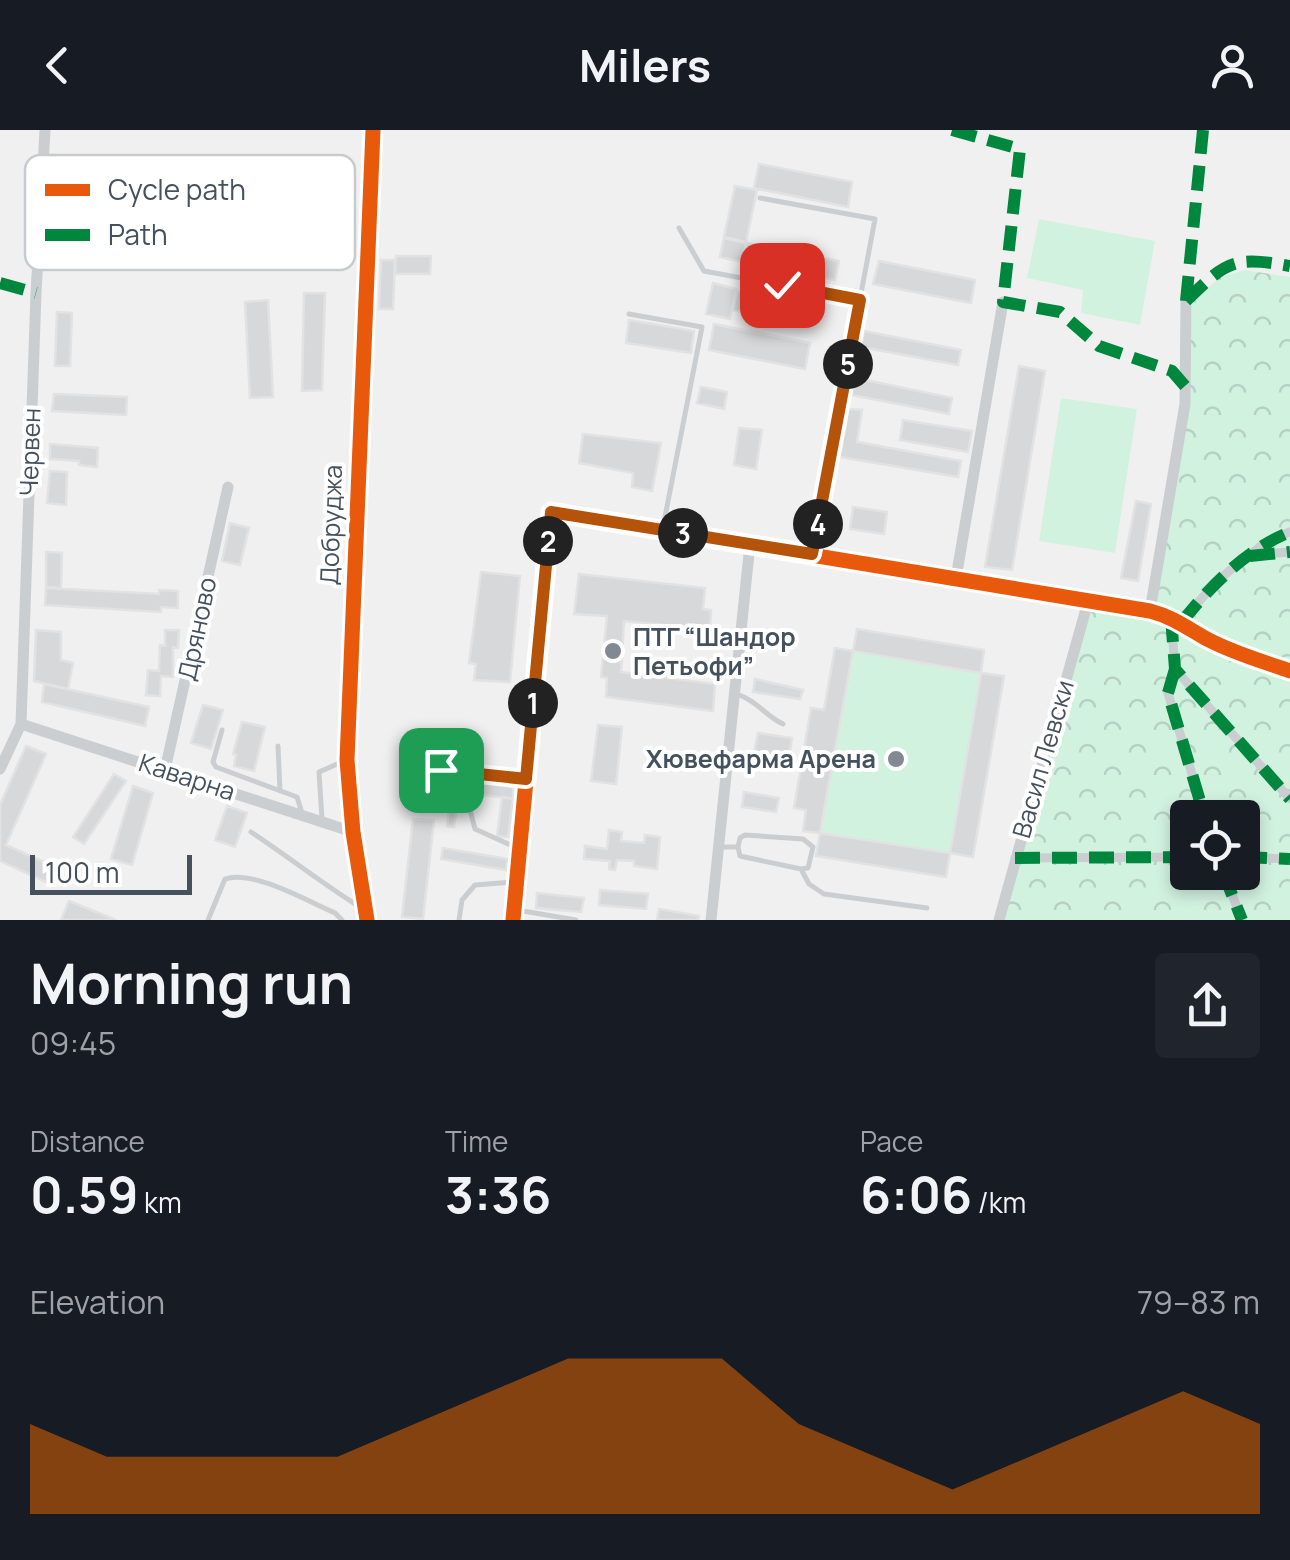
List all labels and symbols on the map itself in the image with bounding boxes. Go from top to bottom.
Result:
legend [25,155,355,270]
text: Cycle path [108,170,246,208]
text: Path [108,215,168,253]
pin [740,243,825,328]
pin: 5 [823,339,873,389]
street label: Червен [10,407,49,497]
street label: Добруджа [311,464,350,586]
pin: 4 [793,499,843,549]
pin: 3 [658,508,708,558]
pin: 2 [523,516,573,566]
street label: Дряново [168,574,225,684]
place label: ПТГ “Шандор Петьофи” [633,619,796,683]
marker: ПТГ “Шандор Петьофи” [602,640,624,662]
street label: Васил Левски [1003,676,1082,842]
pin: 1 [508,678,558,728]
pin [399,728,484,813]
place label: Хювефарма Арена [646,741,876,776]
street label: Каварна [134,745,240,809]
marker: Хювефарма Арена [885,748,907,770]
scale bar [30,850,192,894]

